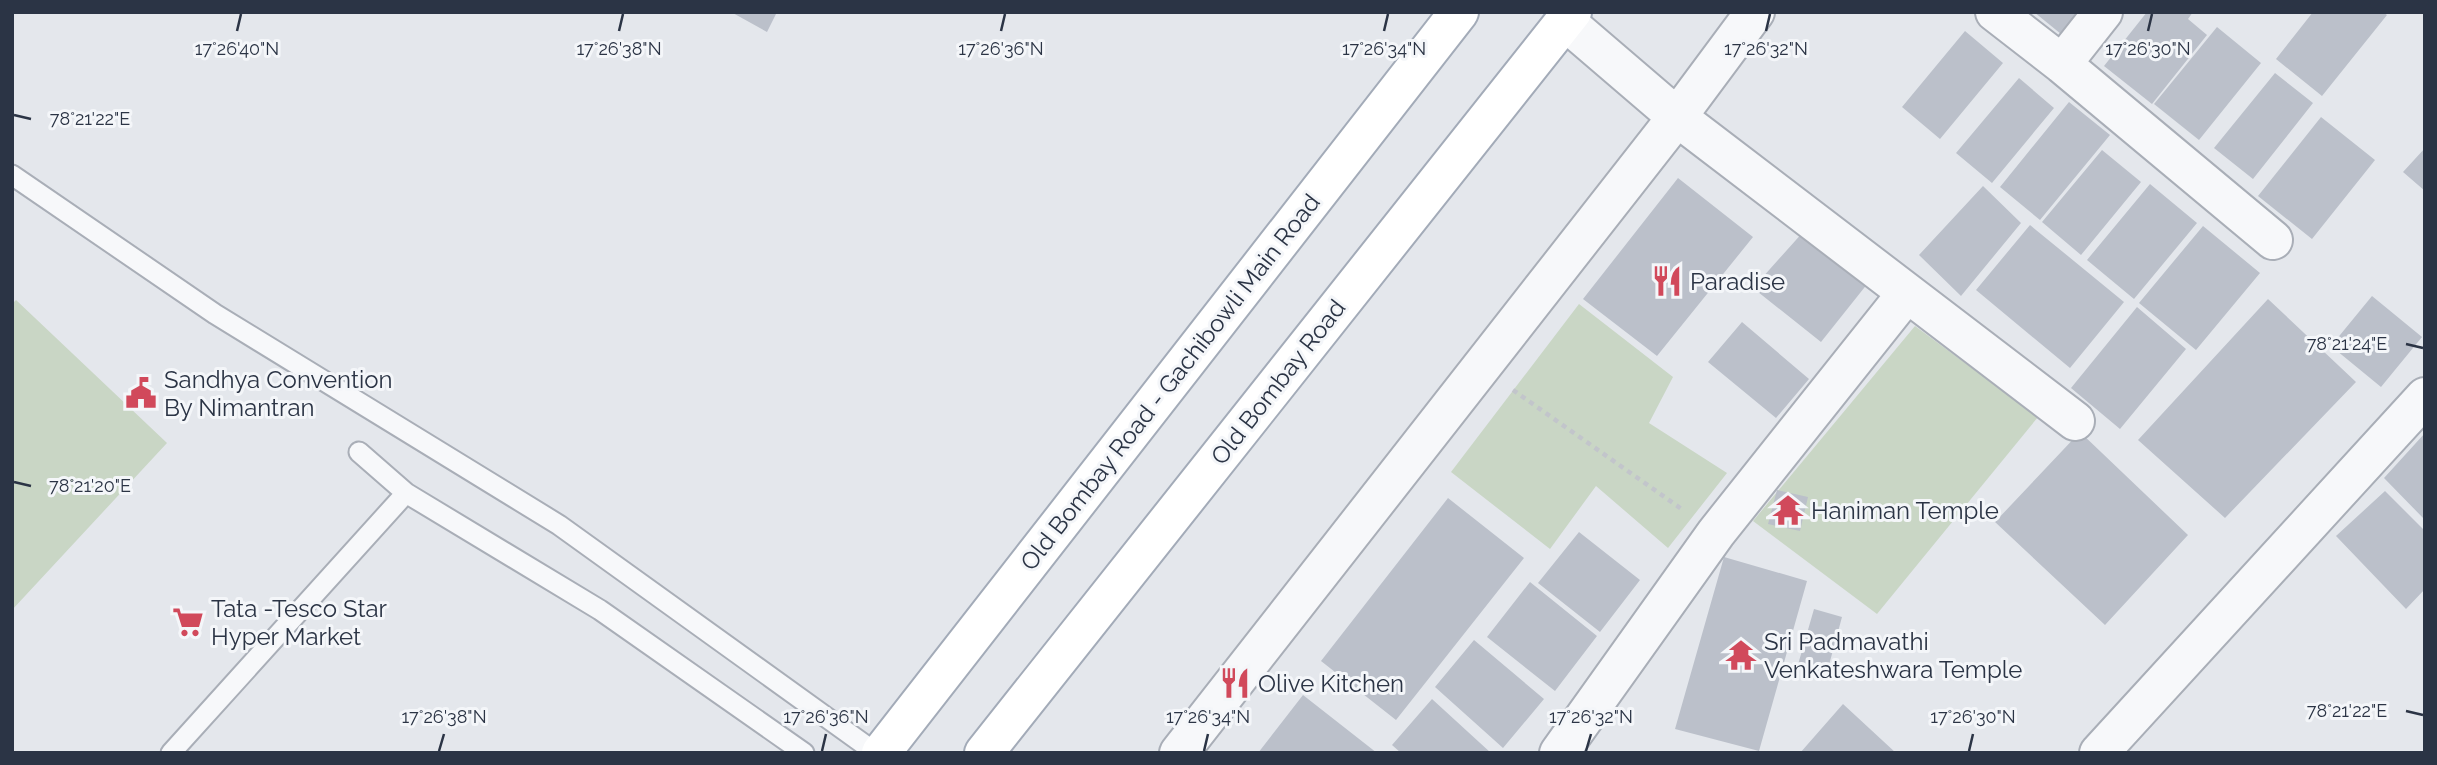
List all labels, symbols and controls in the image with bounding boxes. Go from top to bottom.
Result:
text: 17°26'40"N [195,38,279,59]
text: 17°26'38"N [576,38,662,59]
text: 17°26'36"N [958,38,1044,59]
text: 17°26'34"N [1342,38,1426,59]
text: 17°26'32"N [1724,38,1808,59]
text: 17°26'30"N [2105,38,2191,59]
text: 78°21'22"E [50,108,130,129]
street label: Old Bombay Road - Gachibowli Main Road [1014,188,1326,576]
restaurant icon: Paradise [1650,264,1684,298]
place label: Paradise [1690,267,1785,296]
street label: Old Bombay Road [1204,293,1352,471]
text: 78°21'24"E [2307,333,2387,354]
place label: Sandhya Convention By Nimantran [164,365,392,422]
public building icon: Sandhya Convention By Nimantran [124,376,158,410]
text: 78°21'20"E [49,475,131,496]
temple icon: Haniman Temple [1771,493,1805,527]
place label: Haniman Temple [1811,496,1999,525]
place label: Tata -Tesco Star Hyper Market [211,594,388,651]
supermarket icon: Tata -Tesco Star Hyper Market [171,605,205,639]
place label: Sri Padmavathi Venkateshwara Temple [1764,627,2022,684]
temple icon: Sri Padmavathi Venkateshwara Temple [1724,638,1758,672]
restaurant icon: Olive Kitchen [1218,666,1252,700]
place label: Olive Kitchen [1258,669,1404,698]
text: 78°21'22"E [2307,700,2387,721]
text: 17°26'38"N [401,706,487,727]
text: 17°26'36"N [783,706,869,727]
text: 17°26'34"N [1166,706,1250,727]
text: 17°26'32"N [1549,706,1633,727]
text: 17°26'30"N [1930,706,2016,727]

